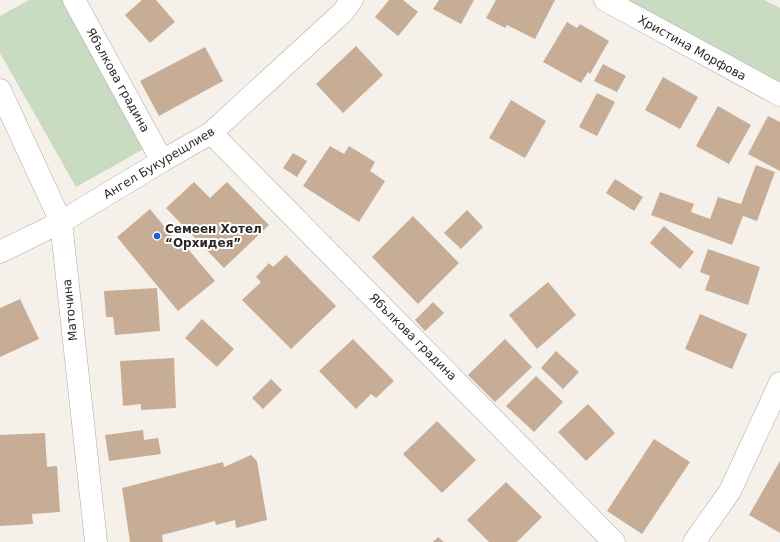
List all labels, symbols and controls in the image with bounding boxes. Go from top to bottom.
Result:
street label: Христина Морфова [636,12,748,84]
street label: Ябълкова градина [83,25,153,135]
street label: Ангел Букурещлиев [101,124,217,202]
place label: Семеен Хотел “Орхидея” [165,222,262,250]
marker: Семеен Хотел “Орхидея” [152,231,162,241]
street label: Маточина [60,278,80,342]
street label: Ябълкова градина [367,291,459,383]

